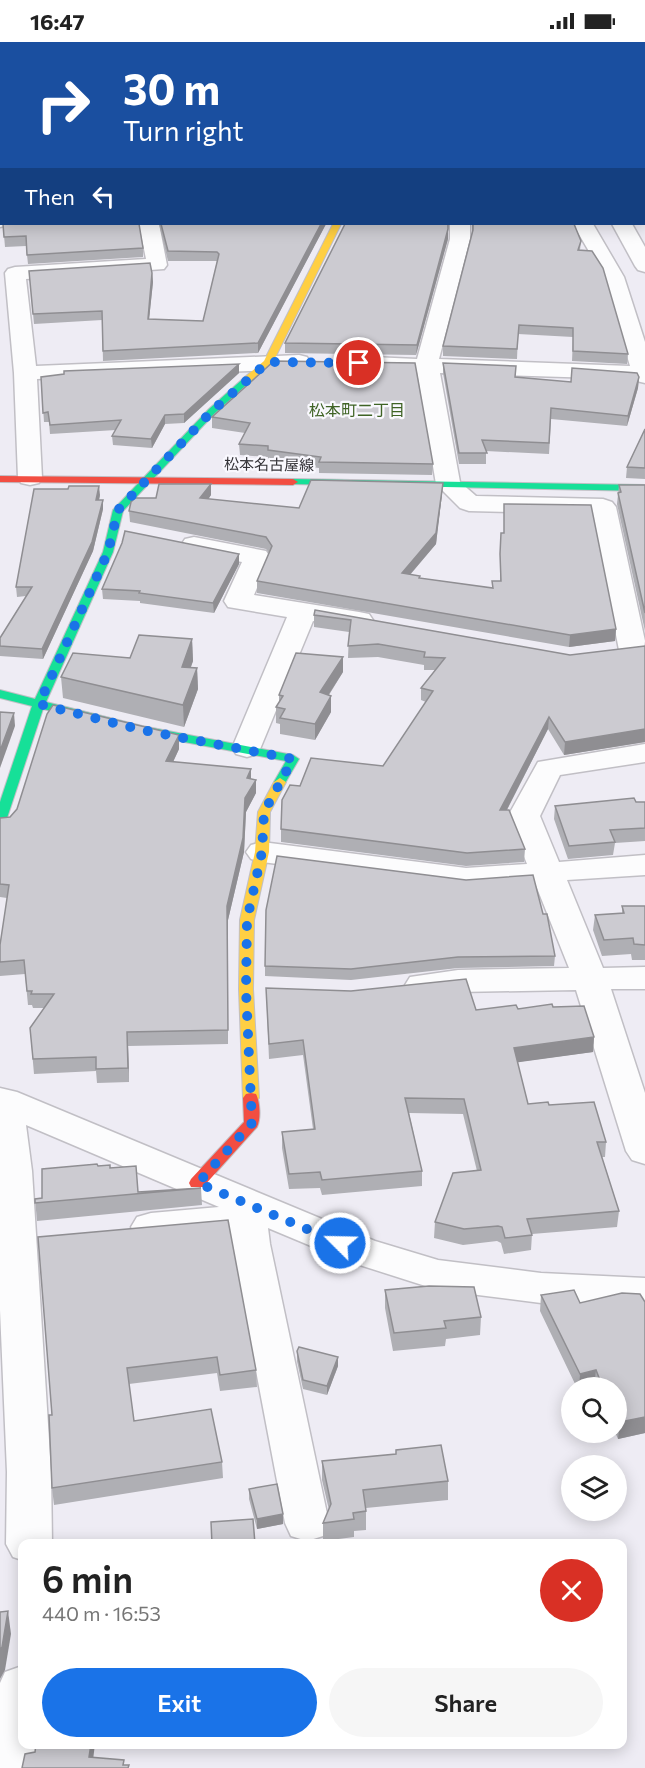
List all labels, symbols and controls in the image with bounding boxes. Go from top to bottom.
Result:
text: 16:47 [30,8,85,35]
text: 30 m [123,62,220,114]
icon: right [24,66,102,144]
text: Turn right [123,114,243,147]
icon: left [87,180,120,213]
text: Then [24,183,75,210]
pin [333,337,384,388]
icon: arrive [342,346,375,379]
district label: 松本町二丁目 [309,400,405,419]
street label: 松本名古屋線 [224,454,314,474]
position arrow [308,1211,372,1275]
map controls [561,1377,627,1521]
button: search [561,1377,627,1443]
button: layers [561,1455,627,1521]
text: 6 min [42,1556,133,1600]
button: close [540,1559,603,1622]
text: 440 m · 16:53 [42,1601,161,1625]
button: Exit [42,1668,317,1737]
button: Share [329,1668,603,1737]

